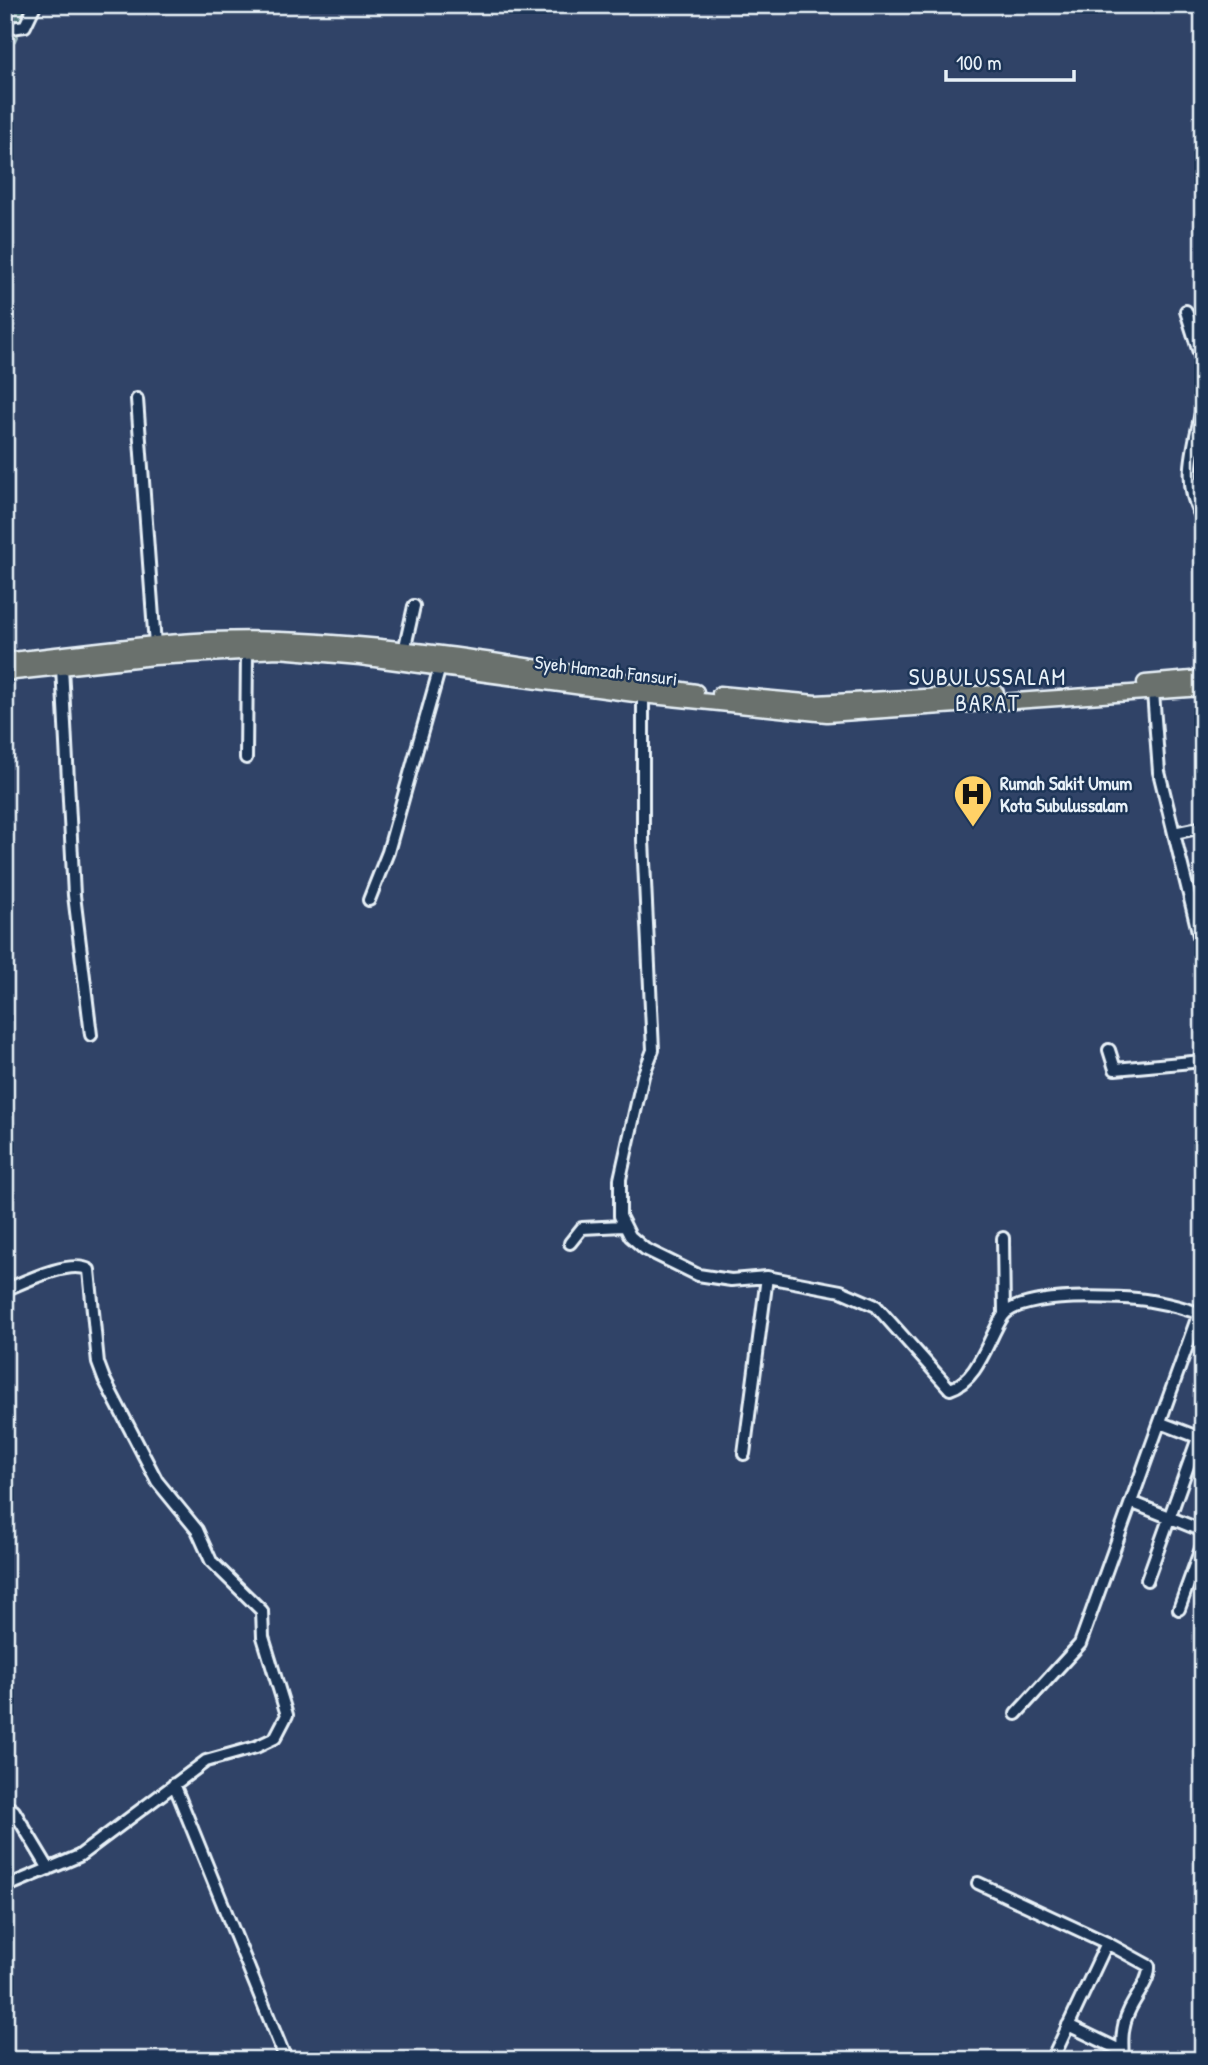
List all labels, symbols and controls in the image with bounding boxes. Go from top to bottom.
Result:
scale bar [946,38,1073,82]
text: 100 m [956,48,1002,77]
street label: Syeh Hamzah Fansuri [533,648,679,692]
district label: SUBULUSSALAM BARAT [909,661,1067,718]
place label: Rumah Sakit Umum Kota Subulussalam [1000,770,1132,818]
hospital icon: Rumah Sakit Umum Kota Subulussalam [952,773,994,828]

